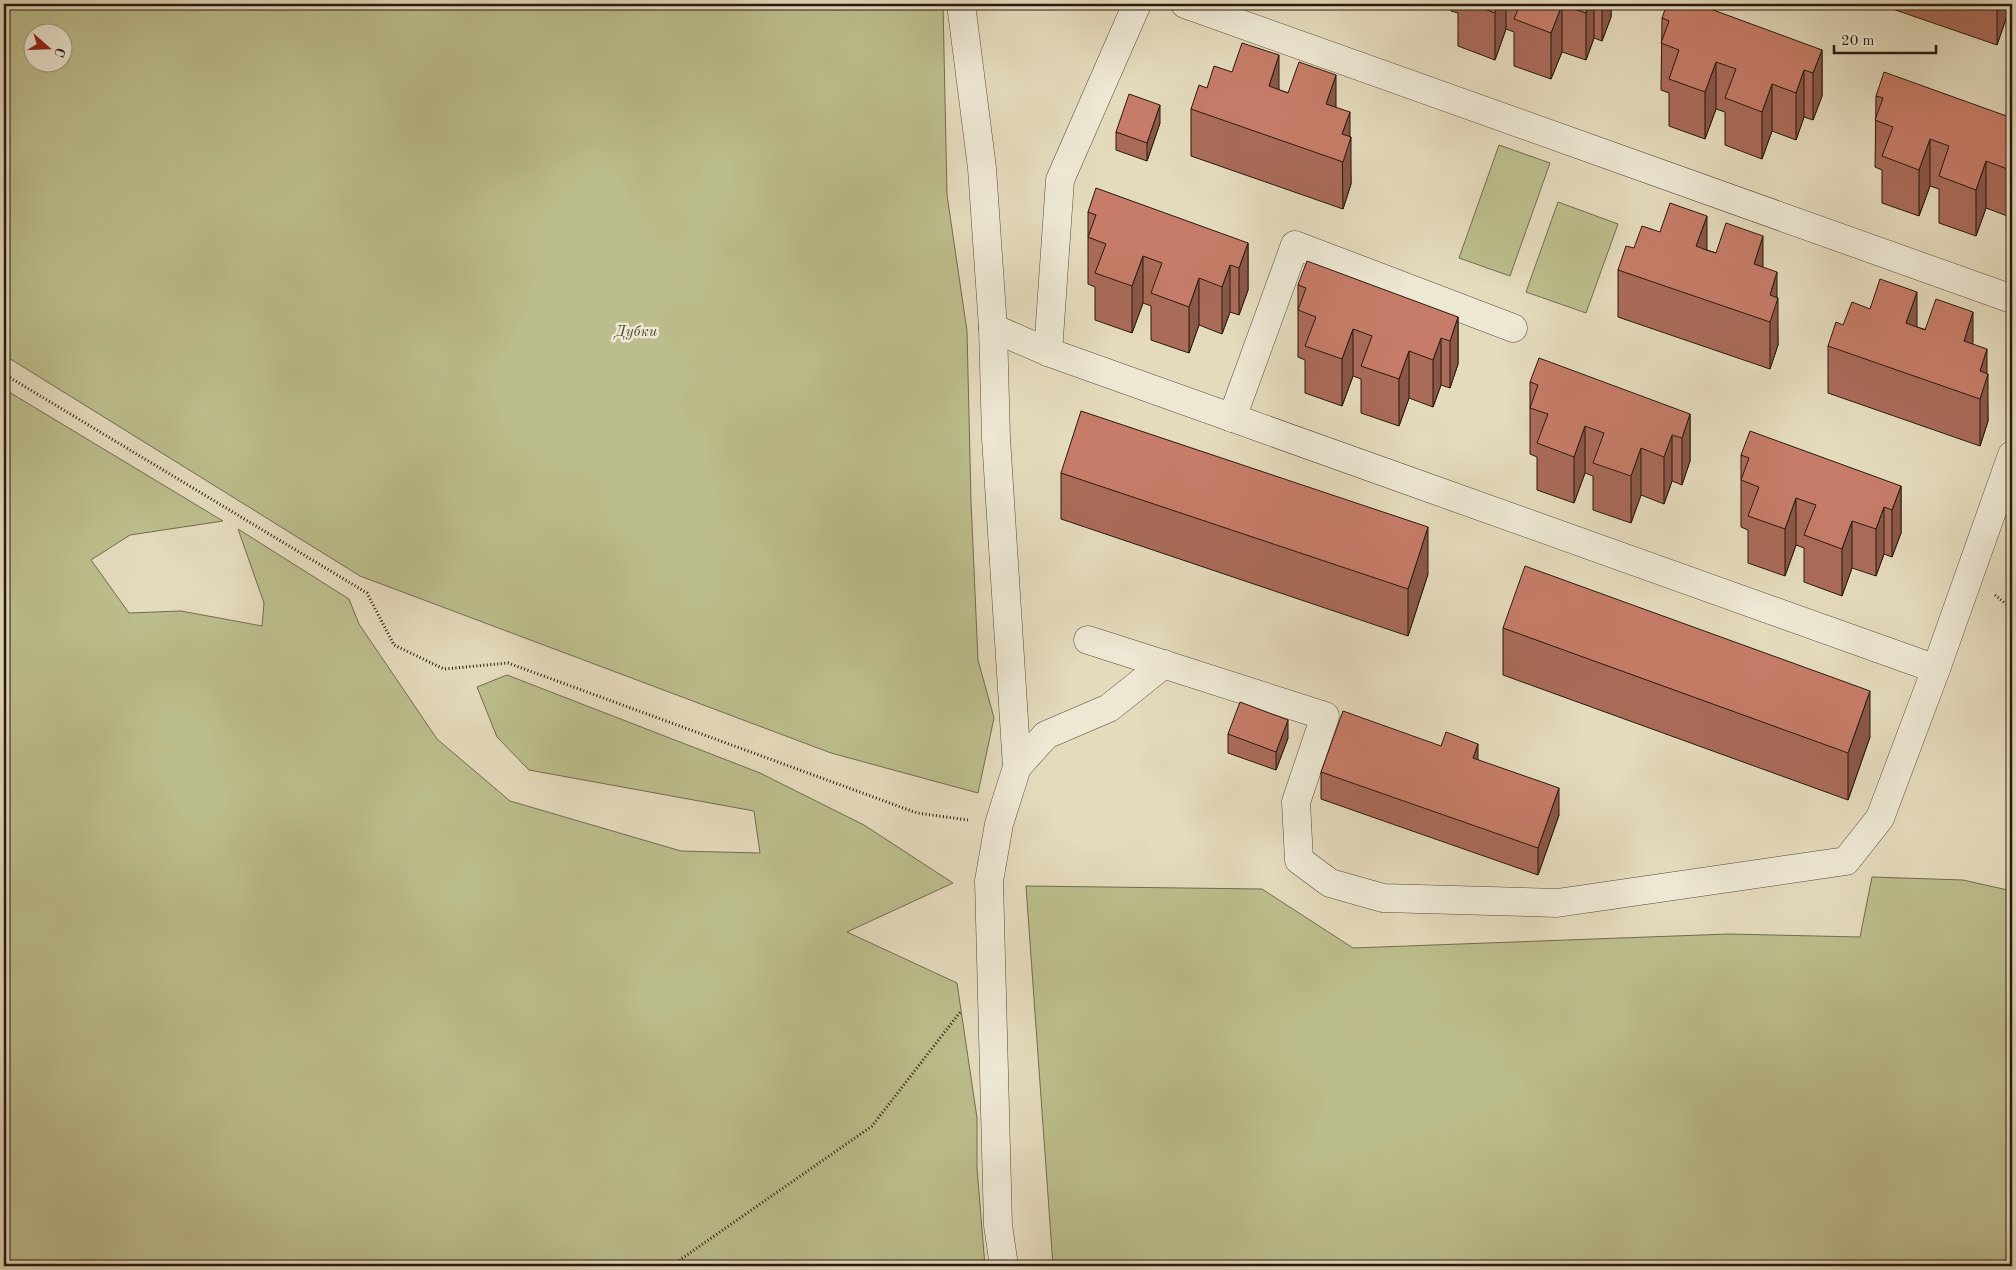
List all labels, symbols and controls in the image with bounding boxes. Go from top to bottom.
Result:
north arrow [22,22,72,72]
scale bar [1834,22,1936,54]
text: 20 m [1841,34,1875,49]
text: С [51,45,67,59]
park label: Дубки [613,324,658,340]

